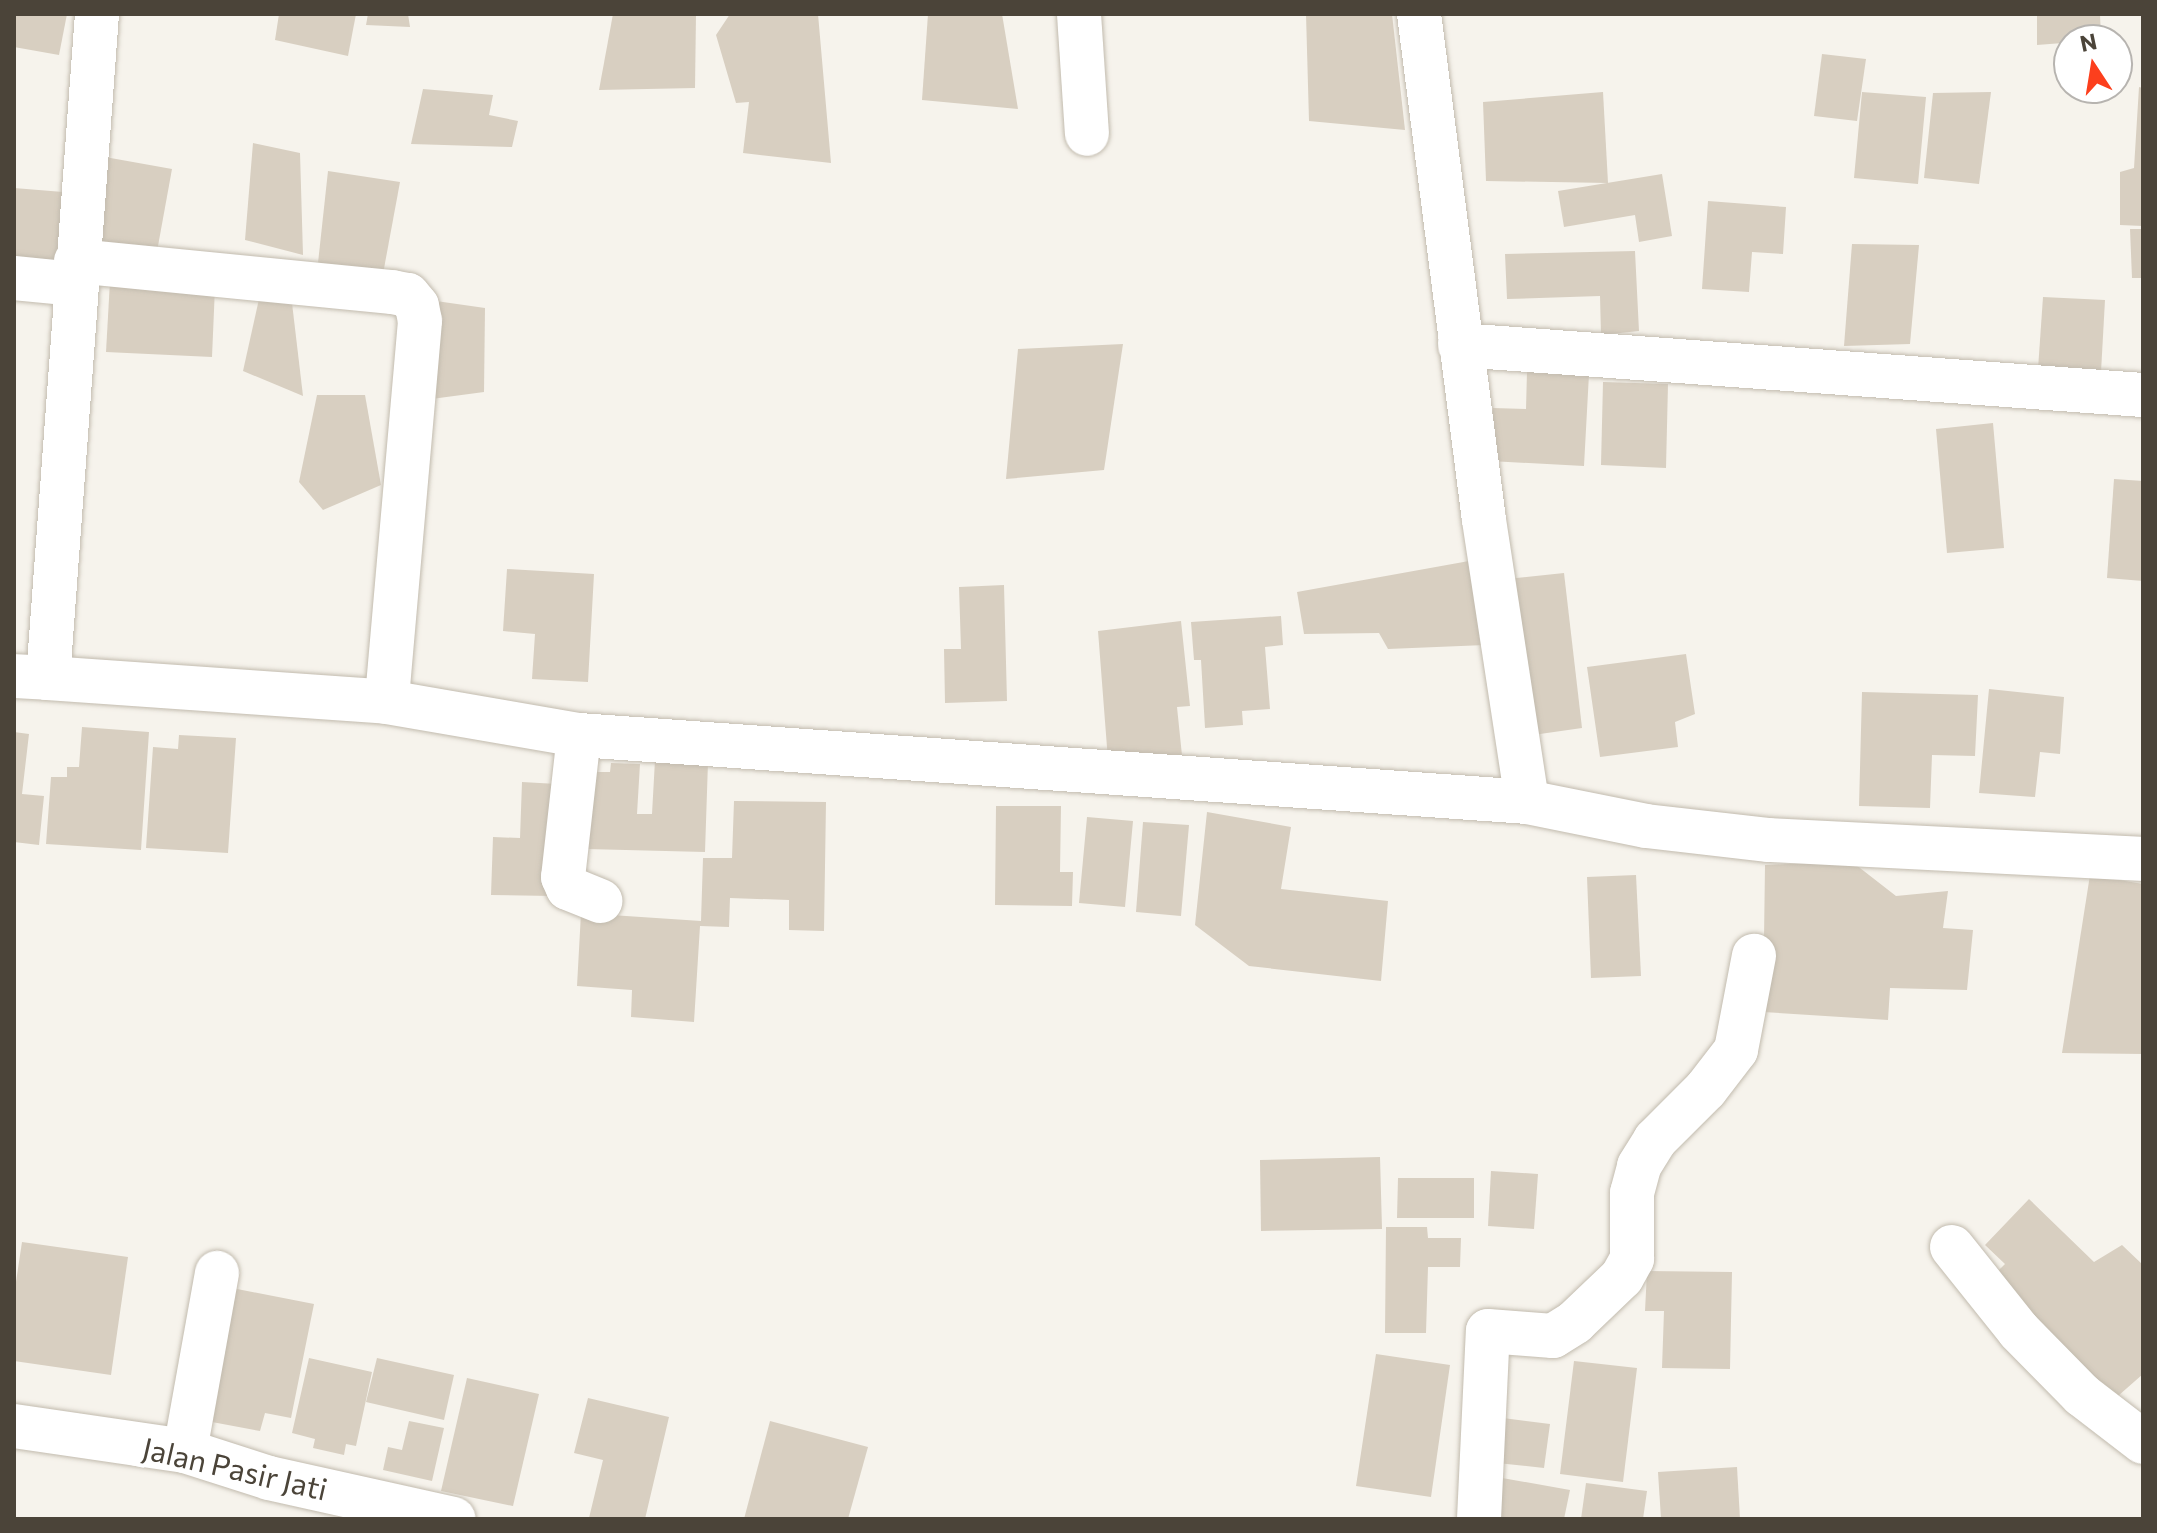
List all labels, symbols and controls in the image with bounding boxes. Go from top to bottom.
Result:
north arrow [2053,24,2133,104]
text: N [2077,27,2099,57]
street label: Jalan Pasir Jati [139,1429,331,1507]

